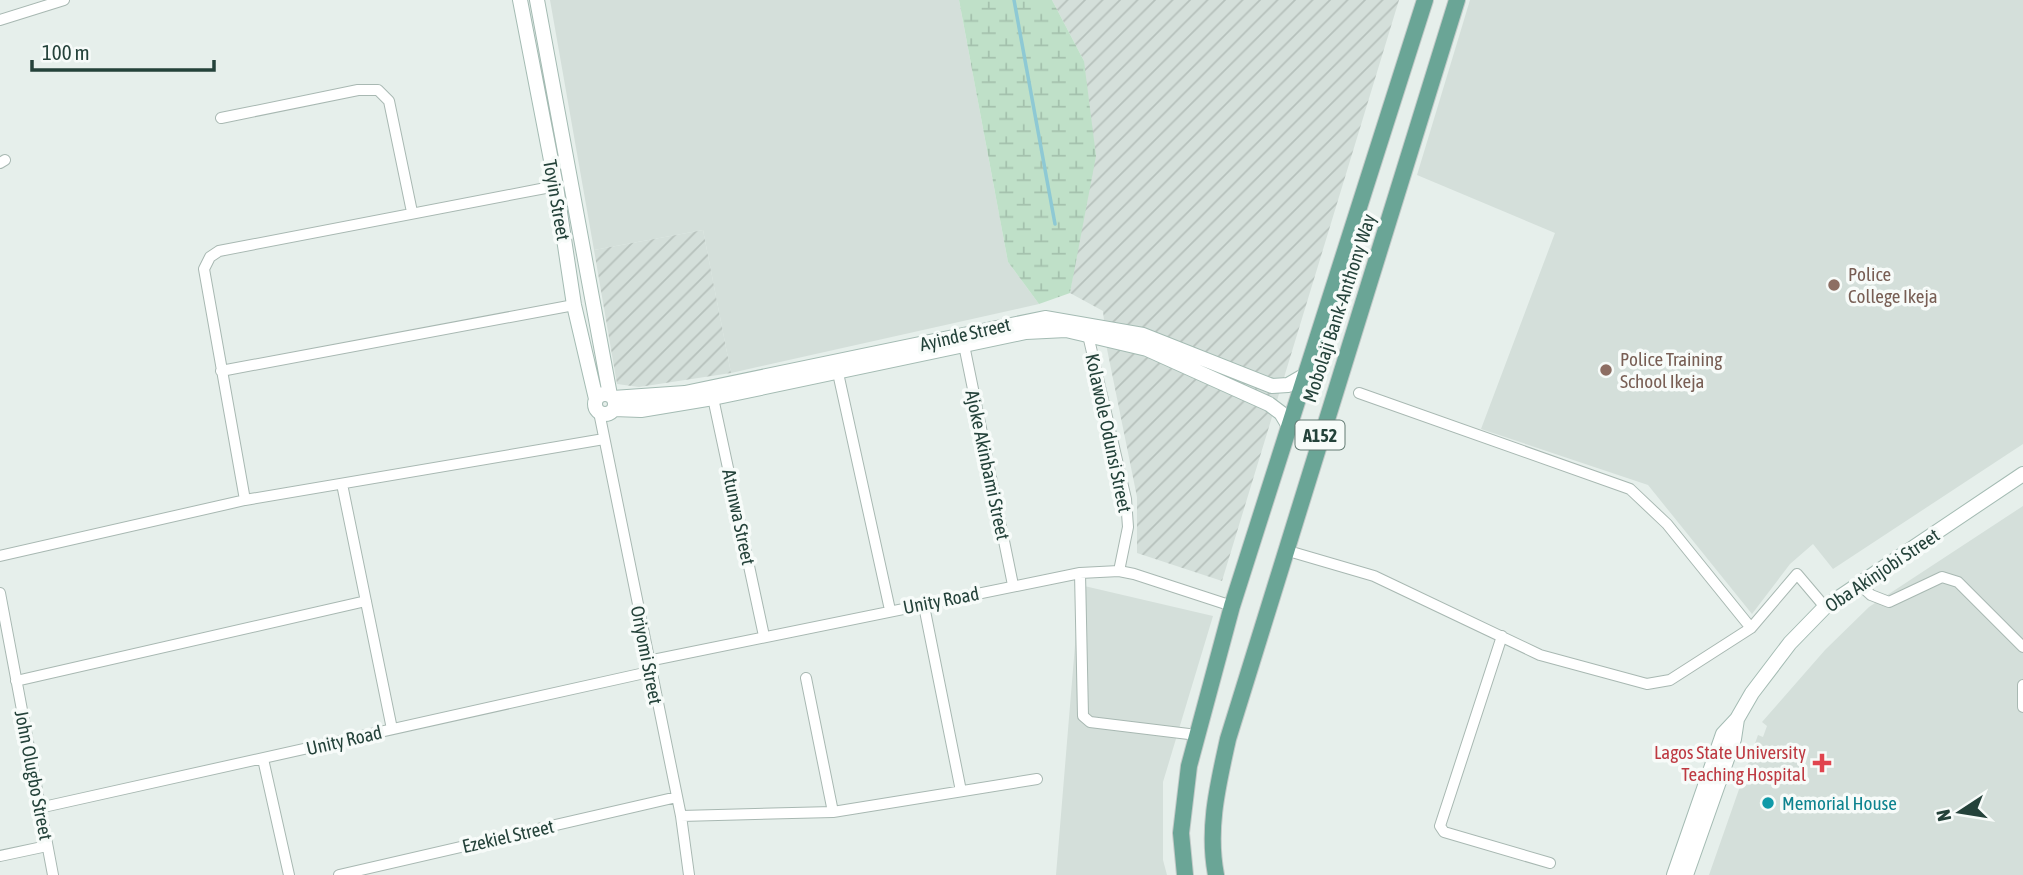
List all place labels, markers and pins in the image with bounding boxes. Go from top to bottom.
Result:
place label: Police College Ikeja [1848,263,1938,307]
marker: Police College Ikeja [1826,277,1842,293]
place label: Police Training School Ikeja [1620,348,1723,392]
marker: Police Training School Ikeja [1598,362,1614,378]
place label: Lagos State University Teaching Hospital [1654,741,1806,785]
marker: Lagos State University Teaching Hospital [1812,753,1832,773]
place label: Memorial House [1782,792,1897,814]
marker: Memorial House [1760,795,1776,811]

